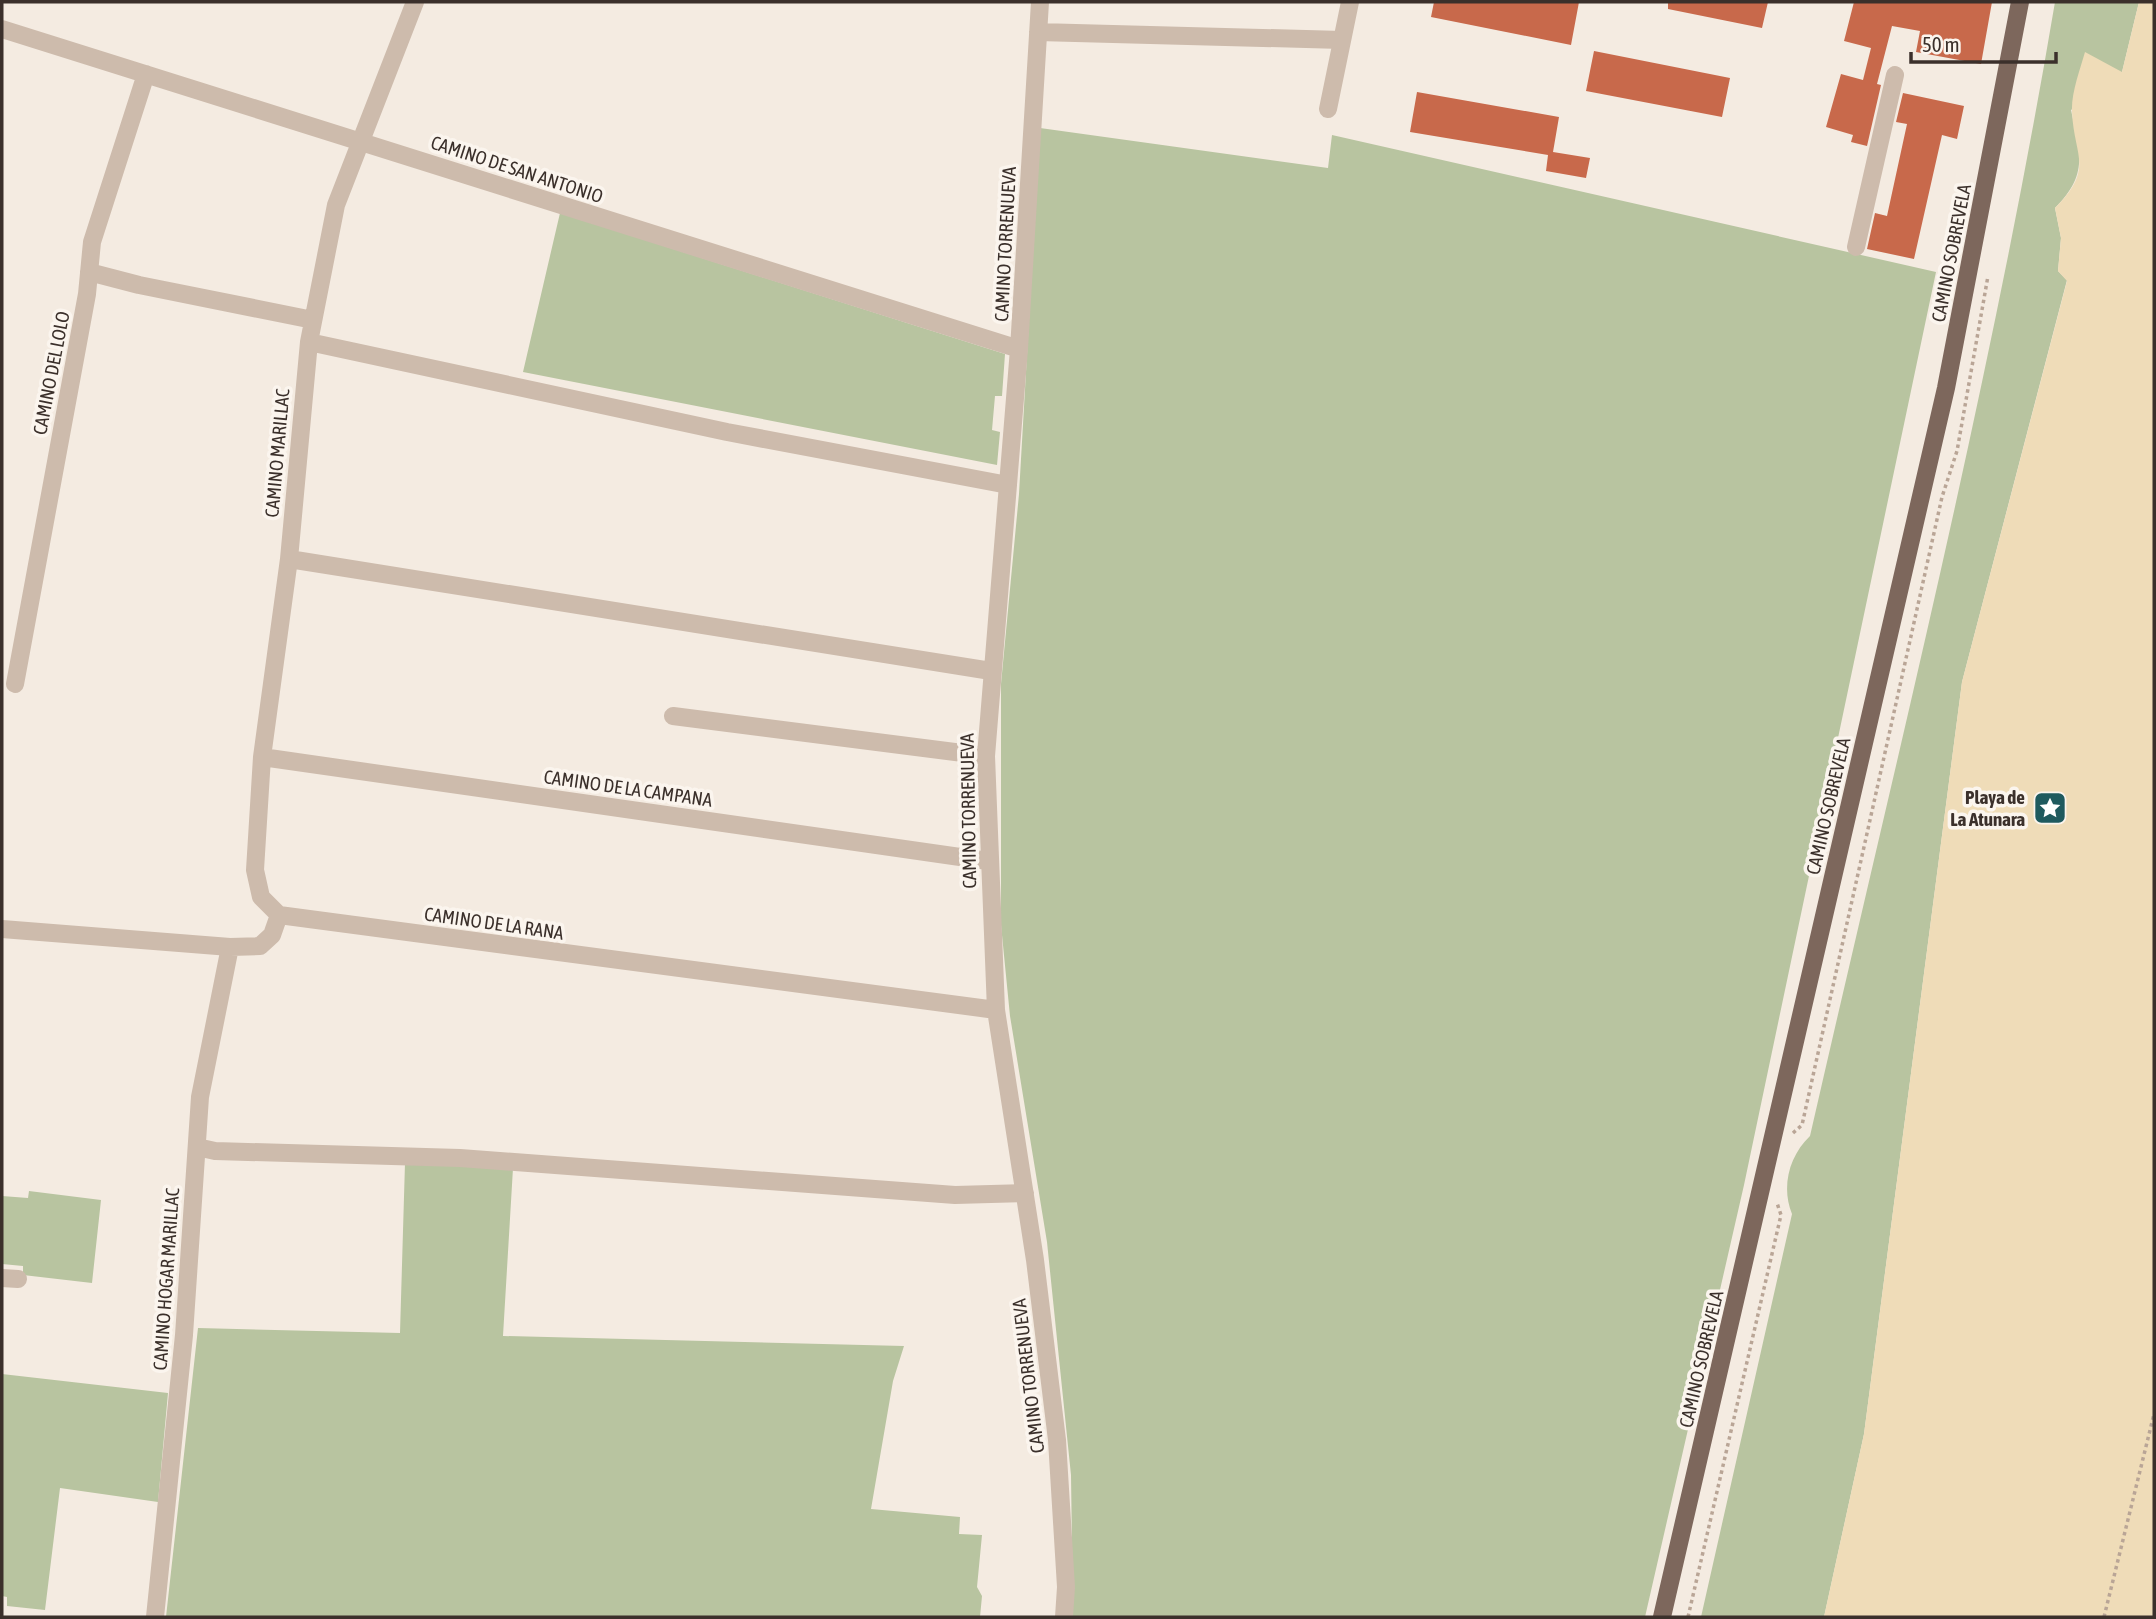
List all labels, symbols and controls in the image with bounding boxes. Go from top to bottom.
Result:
scale bar [1911,21,2056,65]
text: 50 m [1922,32,1960,56]
street label: CAMINO DE SAN ANTONIO [428,131,606,207]
street label: CAMINO TORRENUEVA [990,165,1020,322]
street label: CAMINO SOBREVELA [1927,181,1975,324]
street label: CAMINO DEL LOLO [28,309,74,437]
street label: CAMINO MARILLAC [260,387,294,518]
street label: CAMINO TORRENUEVA [956,733,980,889]
street label: CAMINO SOBREVELA [1802,735,1855,877]
street label: CAMINO DE LA CAMPANA [542,765,714,811]
place label: Playa de La Atunara [1950,786,2025,830]
place icon: Playa de La Atunara [2031,789,2069,827]
street label: CAMINO DE LA RANA [423,902,566,944]
street label: CAMINO HOGAR MARILLAC [149,1187,183,1371]
street label: CAMINO SOBREVELA [1675,1288,1728,1430]
street label: CAMINO TORRENUEVA [1008,1297,1048,1454]

